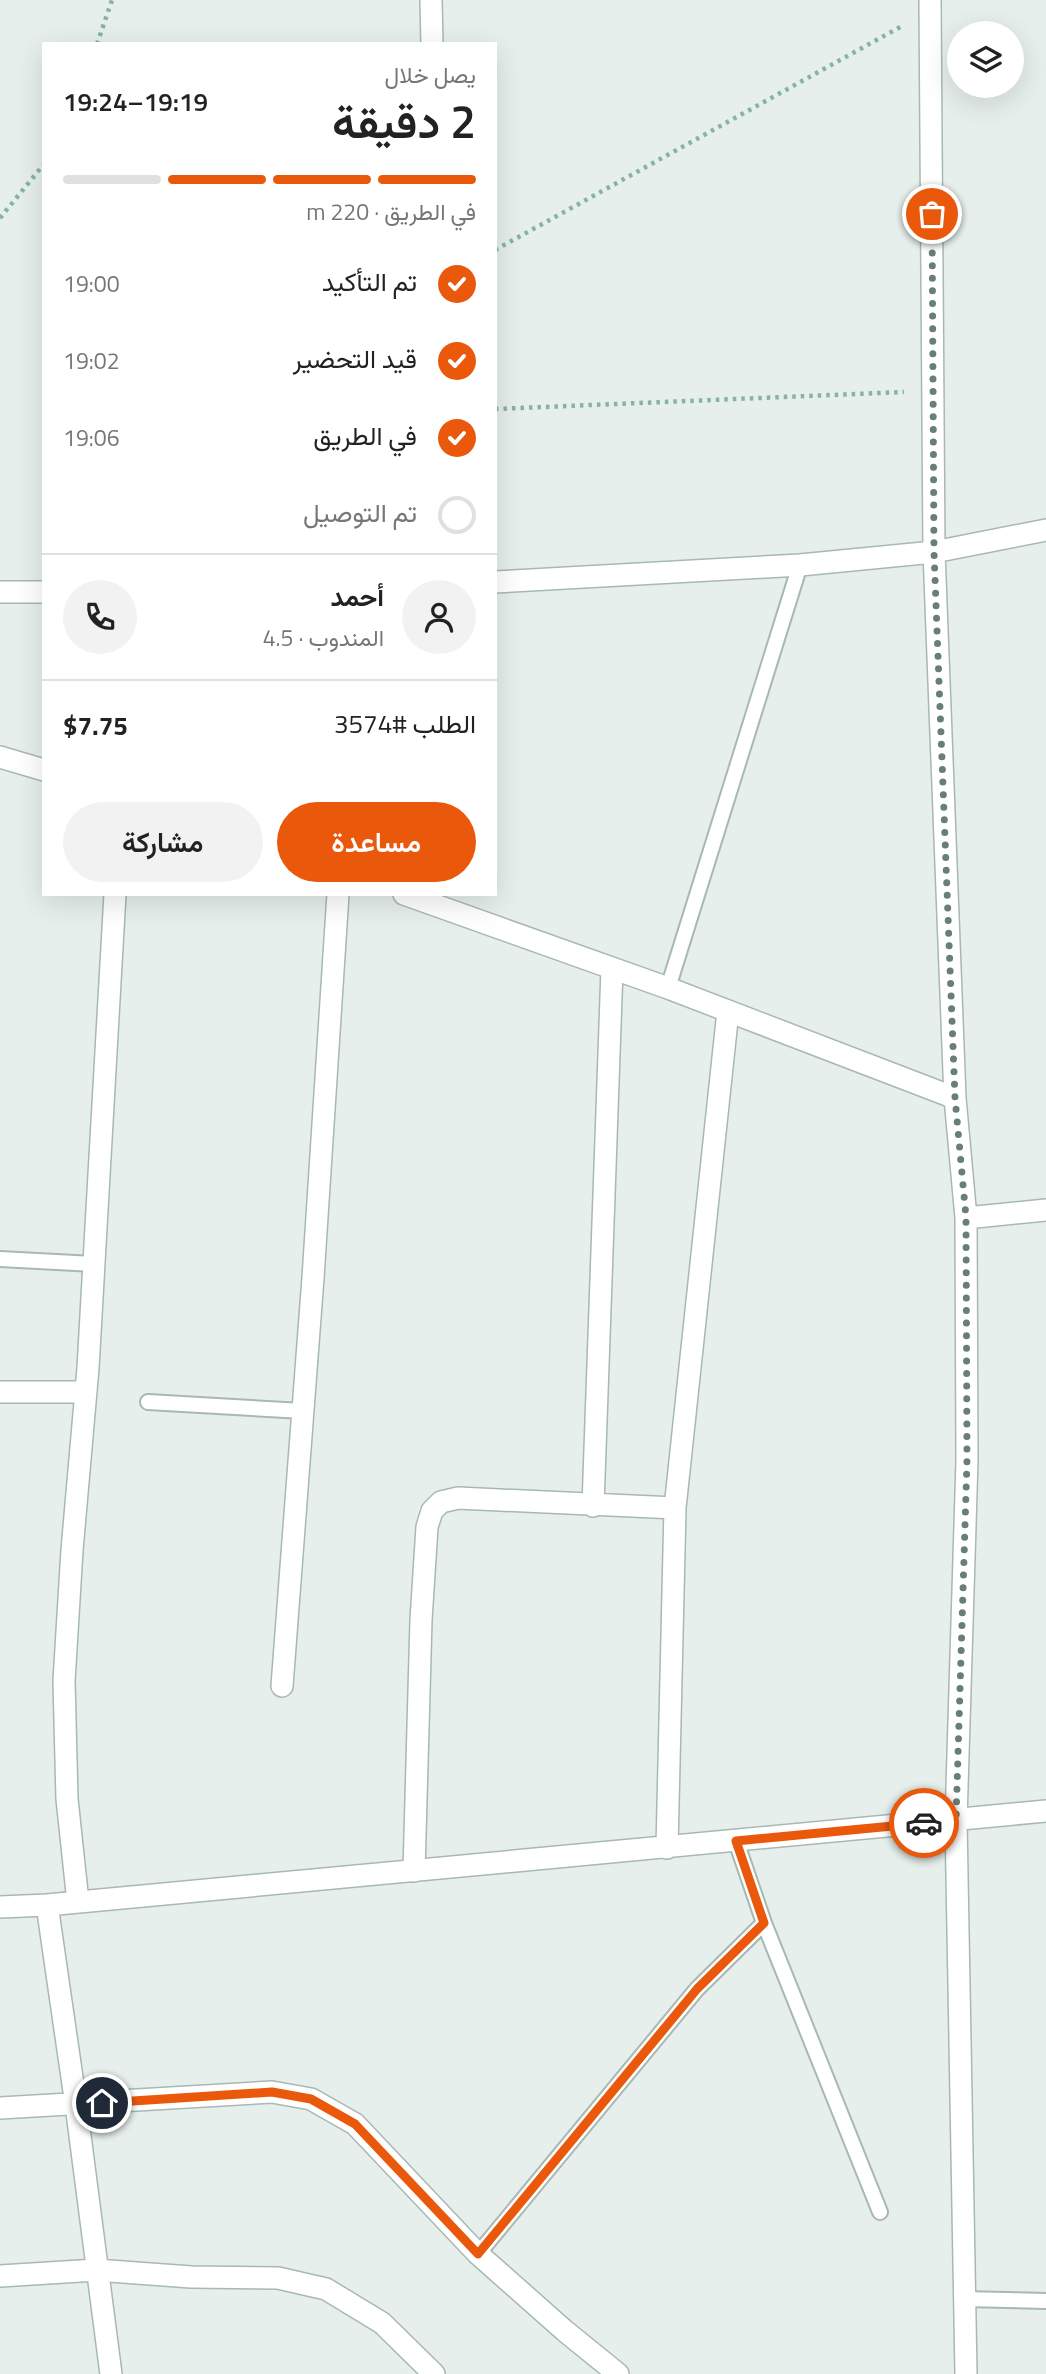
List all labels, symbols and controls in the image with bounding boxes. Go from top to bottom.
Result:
map controls [947,21,1024,98]
button: layers [947,21,1024,98]
text: يصل خلال [385,57,476,92]
text: 19:19–19:24 [63,82,208,121]
text: 2 دقيقة [332,86,476,156]
pin [902,184,962,244]
text: في الطريق · 220 m [306,194,476,229]
icon: bag [913,195,951,233]
text: تم التأكيد [322,262,417,301]
icon: check [438,265,476,303]
text: 19:00 [63,266,120,301]
text: قيد التحضير [293,339,417,378]
icon: check [438,342,476,380]
text: 19:02 [63,343,120,378]
text: في الطريق [313,416,417,455]
icon: check [438,419,476,457]
text: 19:06 [63,420,120,455]
text: تم التوصيل [303,493,417,532]
text: أحمد [331,577,384,616]
button: phone [63,580,137,654]
button: person [402,580,476,654]
text: المندوب · 4.5 [263,620,384,655]
text: الطلب #3574 [334,704,476,743]
text: $7.75 [63,706,128,745]
button: مشاركة [63,802,263,882]
button: مساعدة [277,802,476,882]
courier [889,1788,959,1858]
icon: car [905,1804,943,1842]
pin [72,2073,132,2133]
icon: home [83,2084,121,2122]

